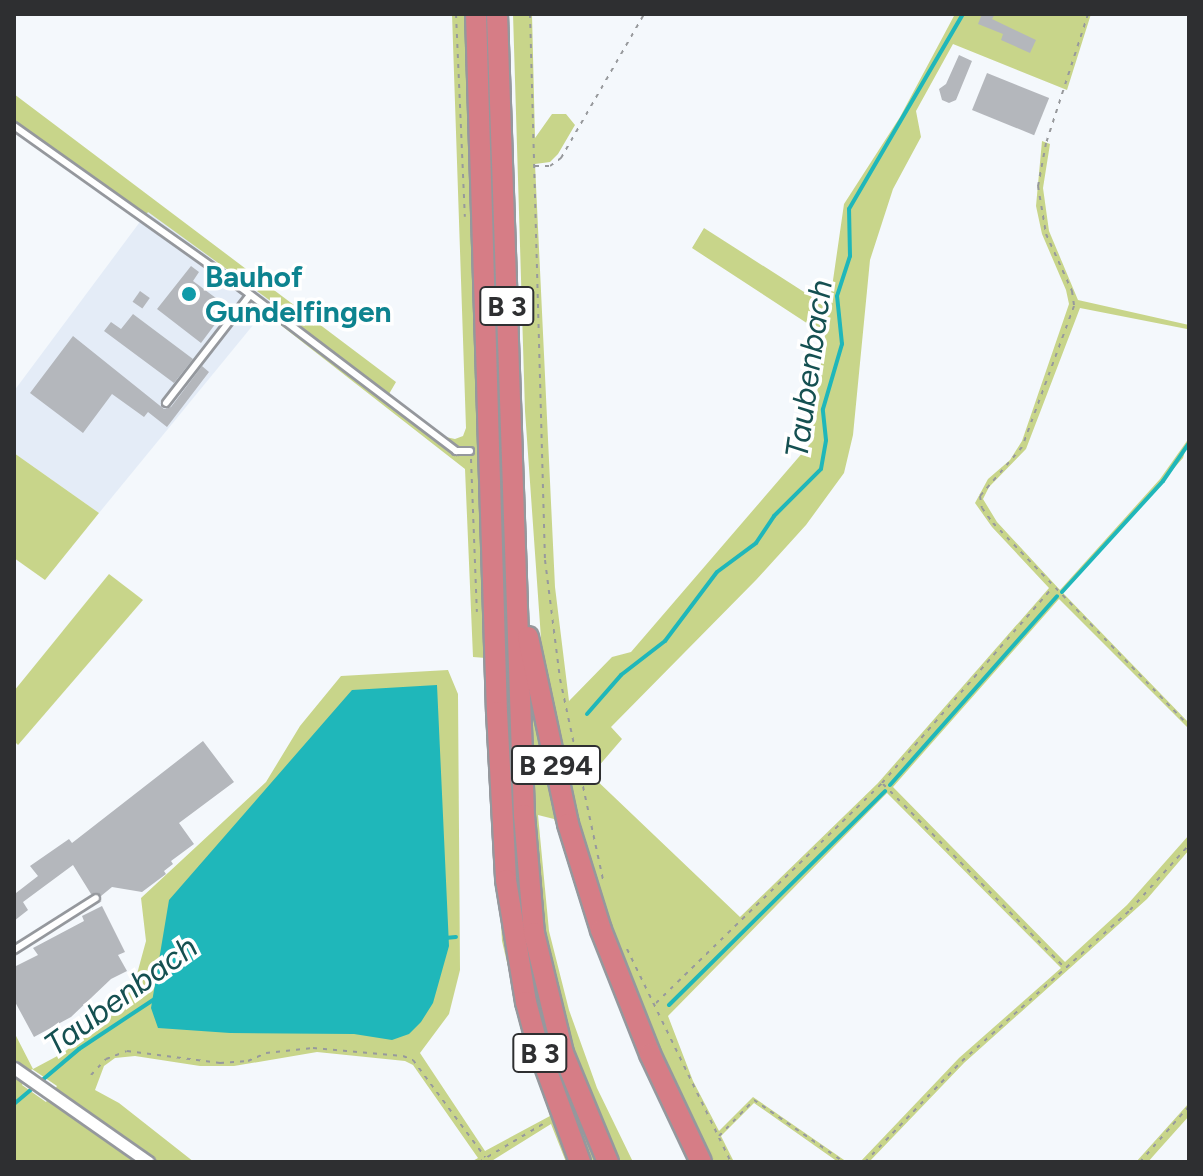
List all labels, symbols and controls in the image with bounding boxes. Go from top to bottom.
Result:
place label: Bauhof Gundelfingen [205,259,392,330]
water label: Taubenbach [778,278,840,460]
road number: B 3 [479,282,535,330]
marker: Bauhof Gundelfingen [180,285,198,303]
road number: B 294 [510,741,602,789]
water label: Taubenbach [37,928,205,1064]
road number: B 3 [512,1029,568,1077]

